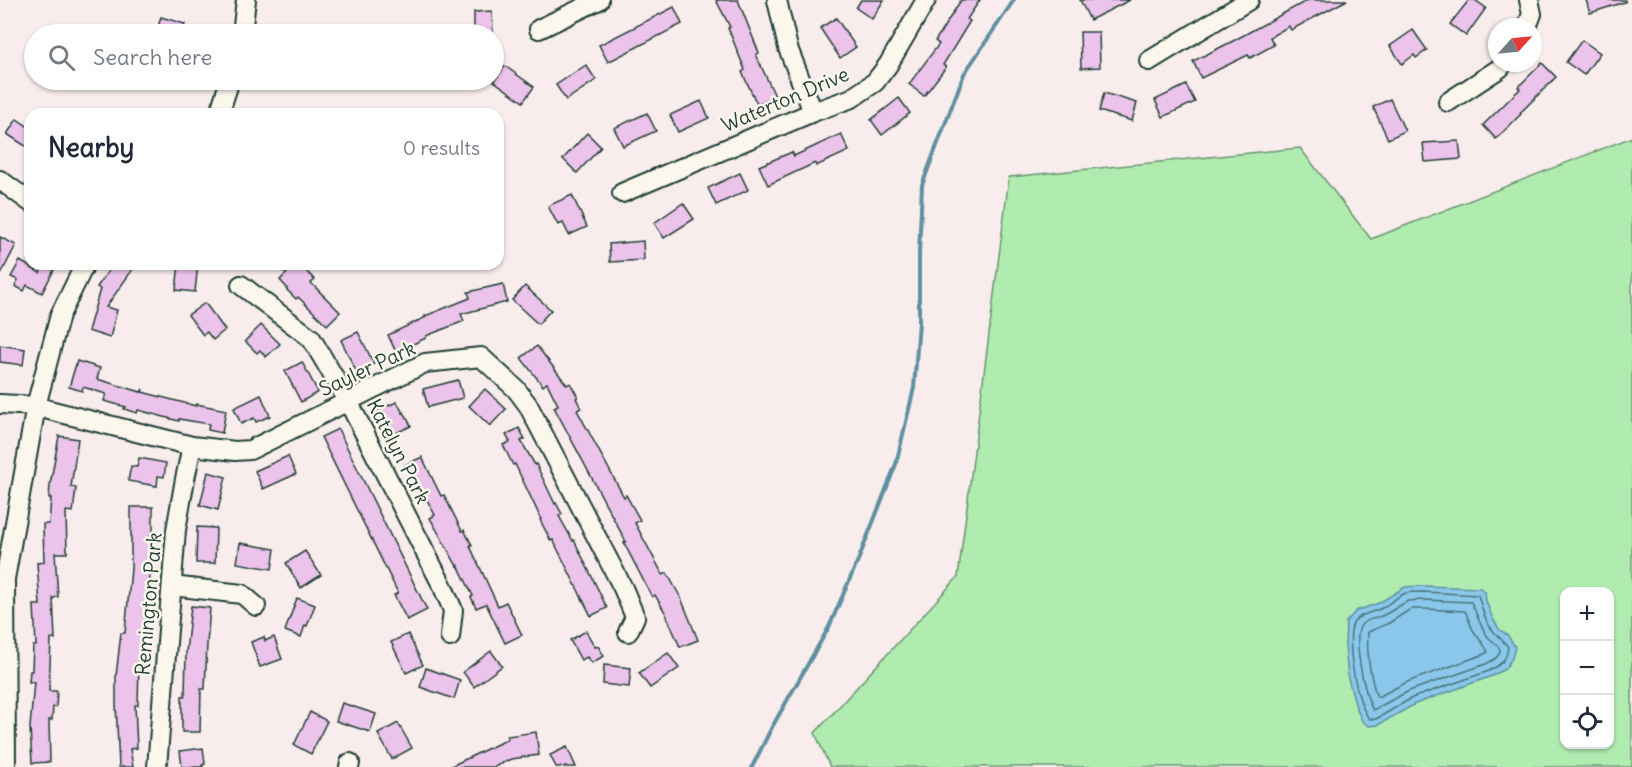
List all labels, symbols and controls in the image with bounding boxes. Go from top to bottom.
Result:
north arrow [1488,18,1542,72]
search box [24,24,504,90]
icon: search [45,41,78,74]
text: Search here [93,43,212,71]
street label: Waterton Drive [718,61,852,137]
text: Nearby [48,131,134,164]
text: 0 results [403,135,480,160]
street label: Sayler Park [315,335,419,401]
street label: Katelyn Park [362,394,436,508]
street label: Remington Park [129,531,167,677]
map controls [1560,587,1614,749]
button: + [1560,587,1614,641]
button: − [1560,641,1614,695]
button: locate [1560,695,1614,749]

